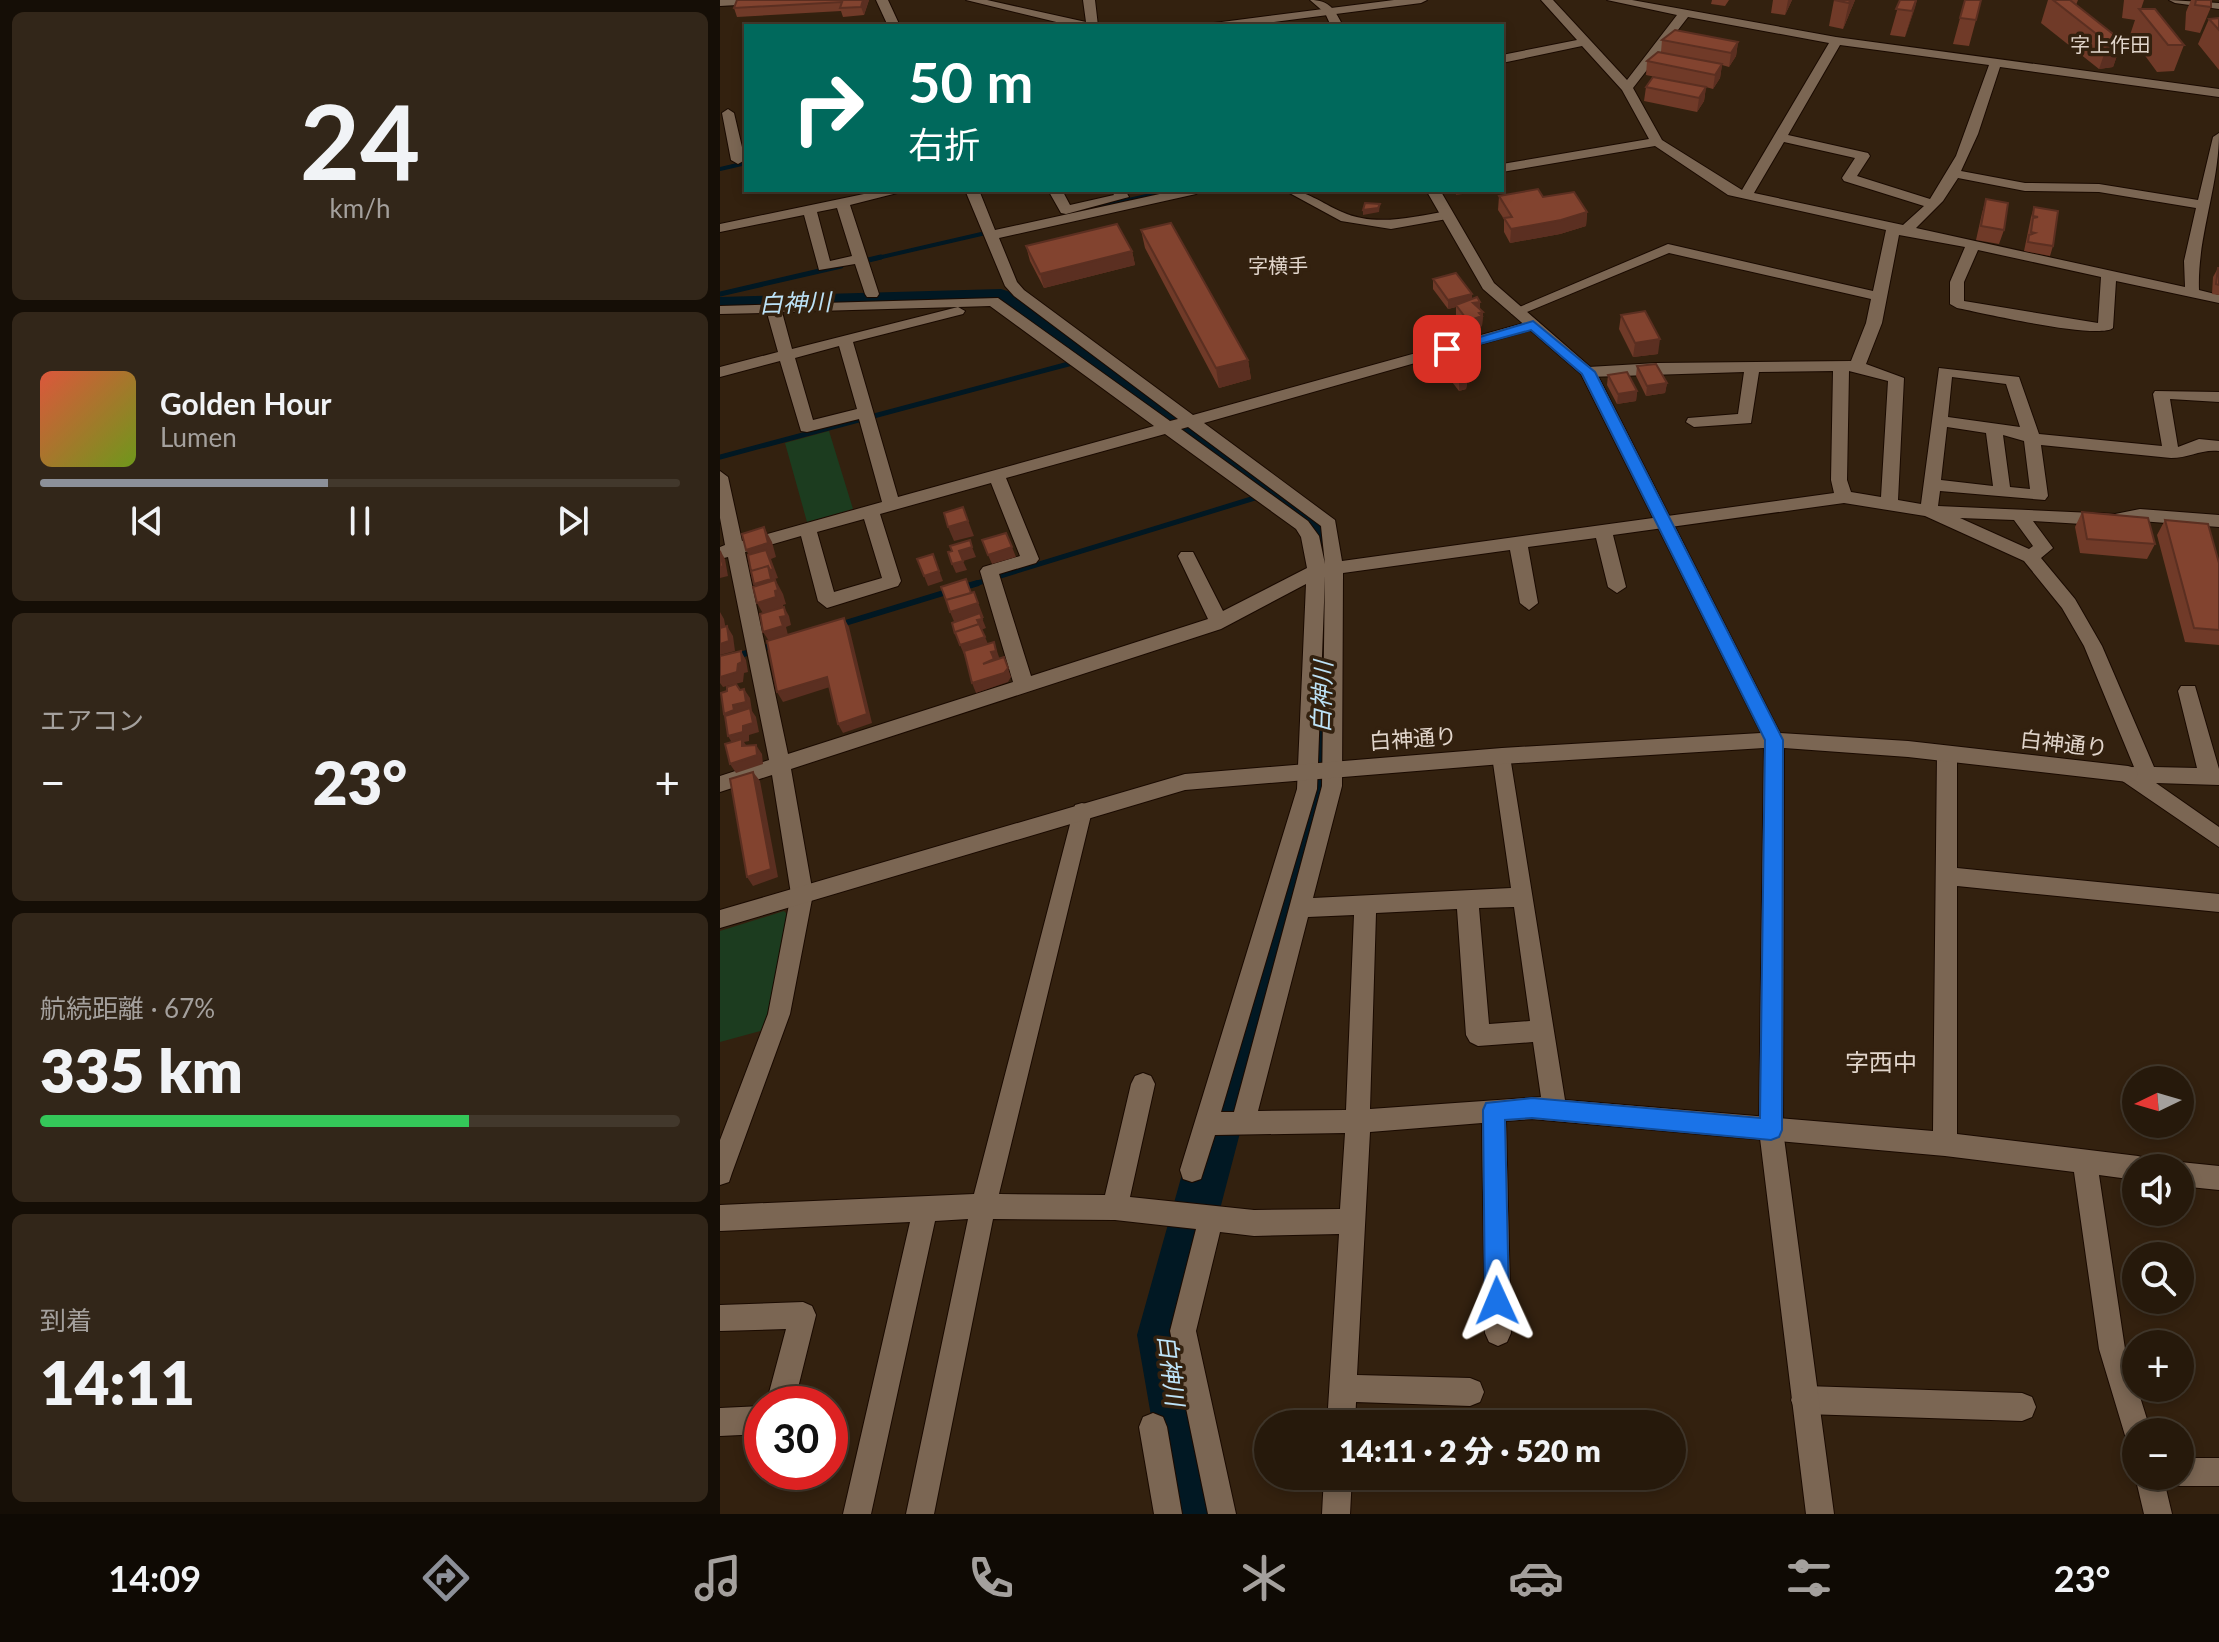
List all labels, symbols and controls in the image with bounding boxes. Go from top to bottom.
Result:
district label: 字上作田 [2070,32,2150,56]
text: 50 m [908,48,1033,115]
icon: right [776,56,880,160]
text: 24 [300,77,420,202]
text: 右折 [908,122,980,166]
text: km/h [330,192,390,224]
district label: 字横手 [1248,253,1308,277]
water label: 白神川 [759,286,834,318]
pin [1413,315,1481,383]
icon: arrive [1425,327,1469,371]
text: Golden Hour [160,385,332,421]
text: Lumen [160,421,237,453]
icon: previous [125,499,169,543]
icon: pause [338,499,382,543]
icon: next [551,499,595,543]
water label: 白神川 [1305,658,1337,733]
text: エアコン [40,704,144,736]
street label: 白神通り [1368,721,1458,755]
street label: 白神通り [2019,725,2109,761]
text: 23° [313,746,407,818]
text: − [40,756,66,808]
text: + [654,756,680,808]
text: 航続距離 · 67% [40,992,215,1024]
text: 335 km [40,1034,243,1106]
district label: 字西中 [1845,1047,1917,1076]
north arrow [2122,1066,2194,1138]
map controls [2122,1066,2194,1490]
button: sound [2122,1154,2194,1226]
button: search [2122,1242,2194,1314]
position arrow [1455,1259,1539,1343]
text: 到着 [40,1304,92,1336]
button: + [2122,1330,2194,1402]
water label: 白神川 [1153,1333,1191,1410]
text: 14:11 [40,1346,195,1418]
speed limit sign: 30 [744,1386,848,1490]
button: − [2122,1418,2194,1490]
text: 14:11 · 2 分 · 520 m [1339,1432,1601,1468]
icon: directions [418,1550,474,1606]
icon: music [690,1550,746,1606]
icon: phone [963,1550,1019,1606]
icon: climate [1236,1550,1292,1606]
icon: car [1508,1550,1564,1606]
icon: filters [1781,1550,1837,1606]
text: 14:09 [108,1556,201,1600]
text: 23° [2054,1556,2111,1600]

